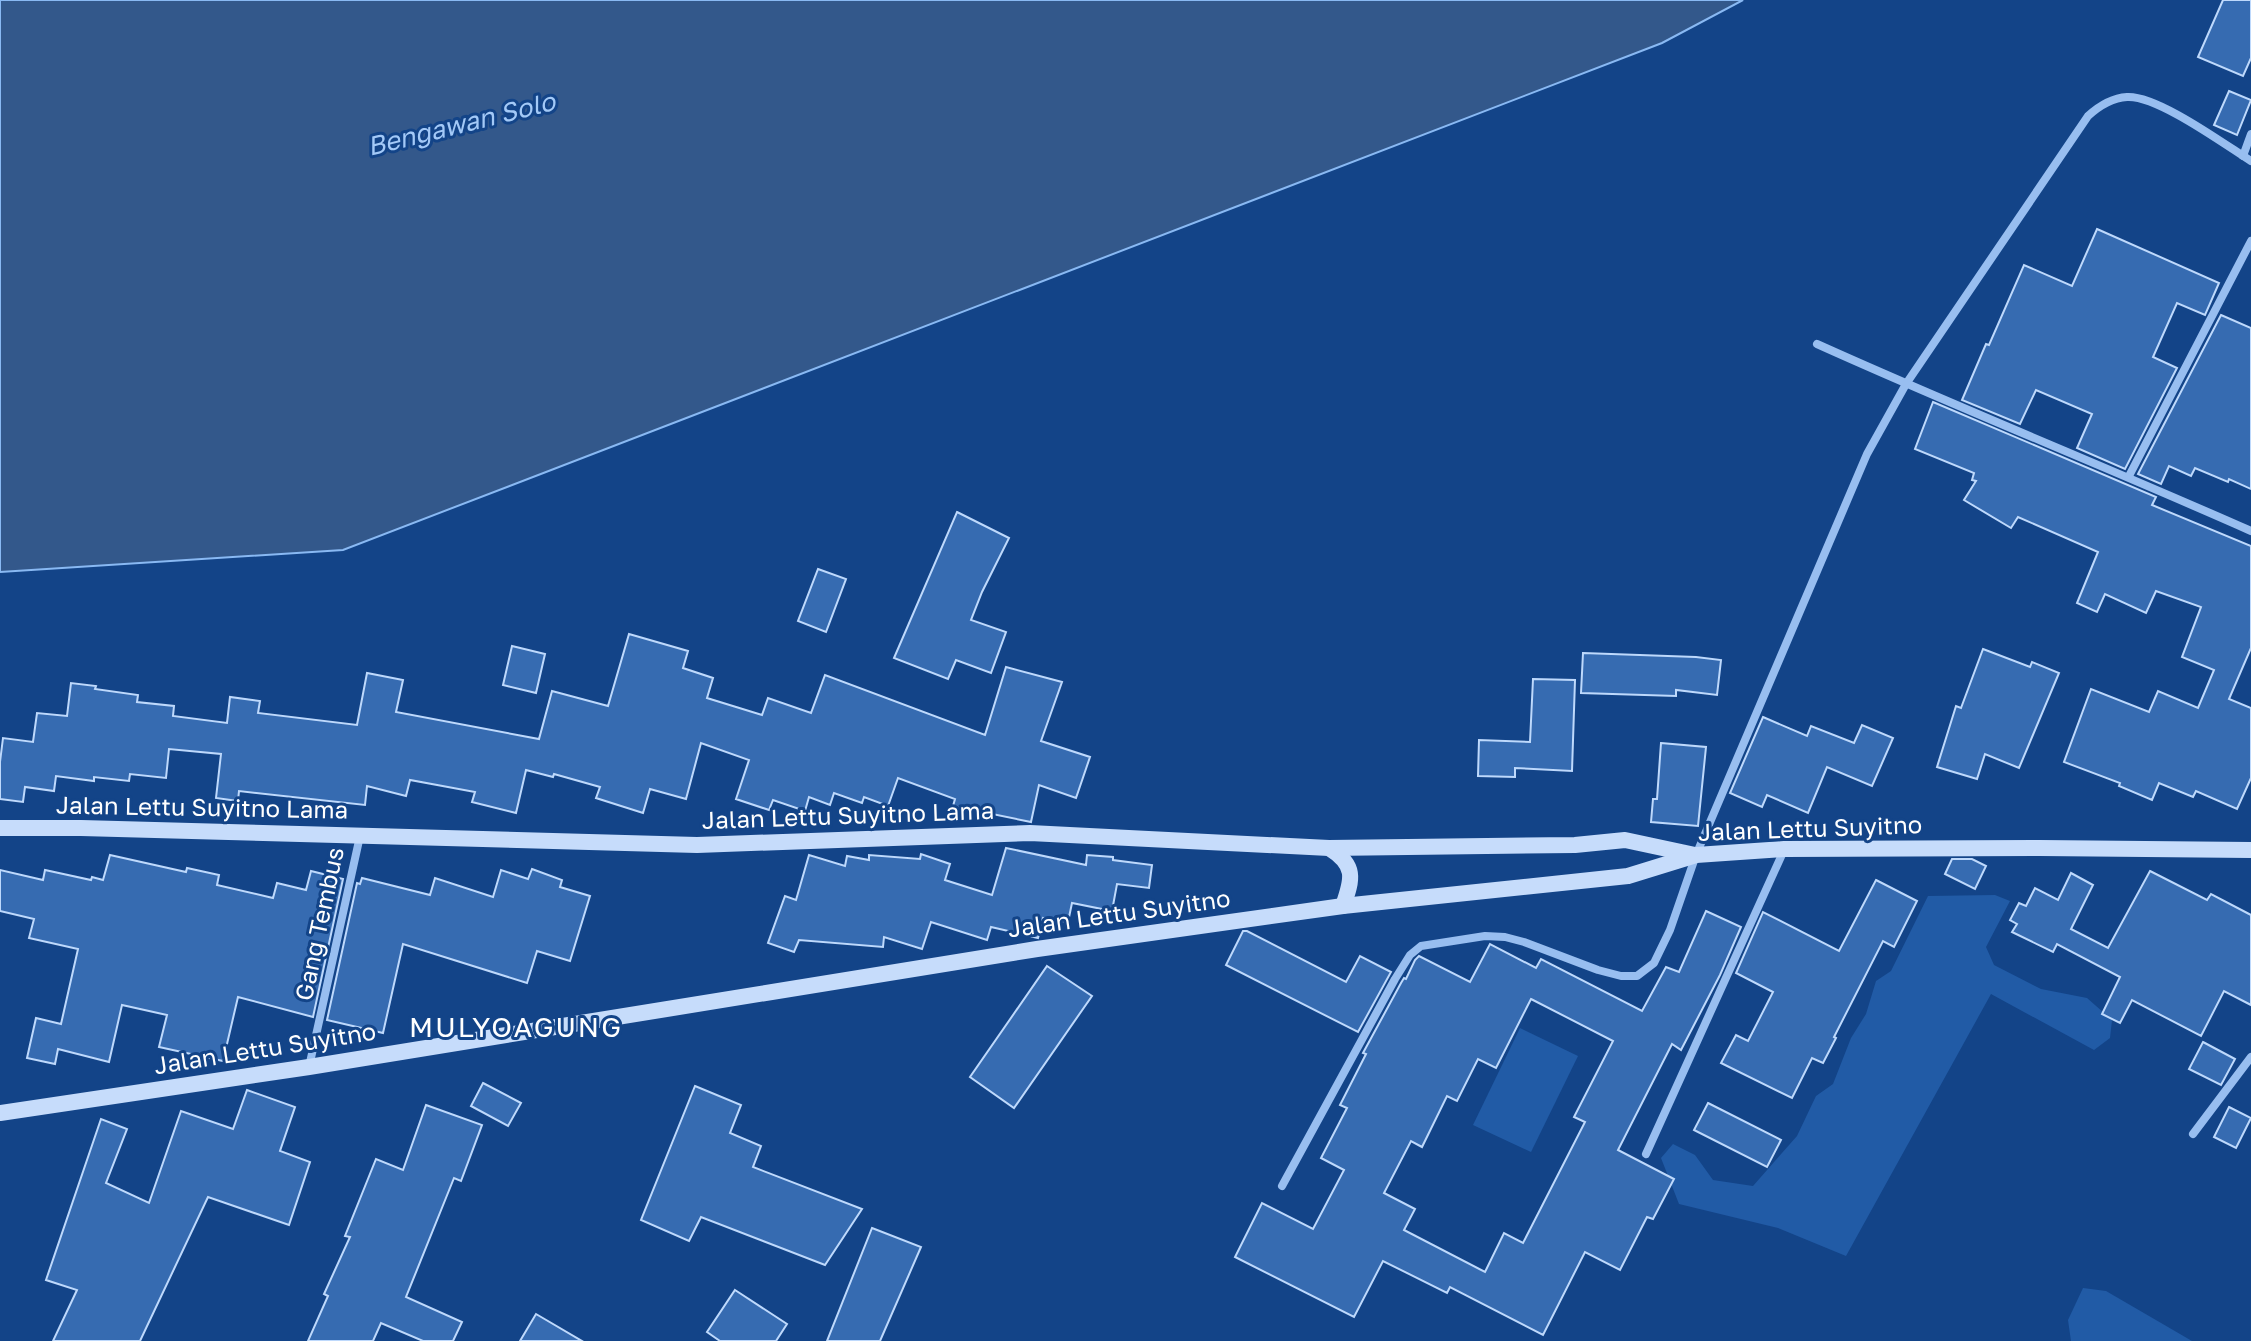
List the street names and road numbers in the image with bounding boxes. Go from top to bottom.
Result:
street label: Jalan Lettu Suyitno Lama [56,789,349,824]
street label: Jalan Lettu Suyitno Lama [701,795,995,834]
street label: Jalan Lettu Suyitno [1697,809,1923,846]
street label: Gang Tembus [288,844,349,1003]
street label: Jalan Lettu Suyitno [1006,883,1232,942]
street label: Jalan Lettu Suyitno [152,1016,378,1079]

